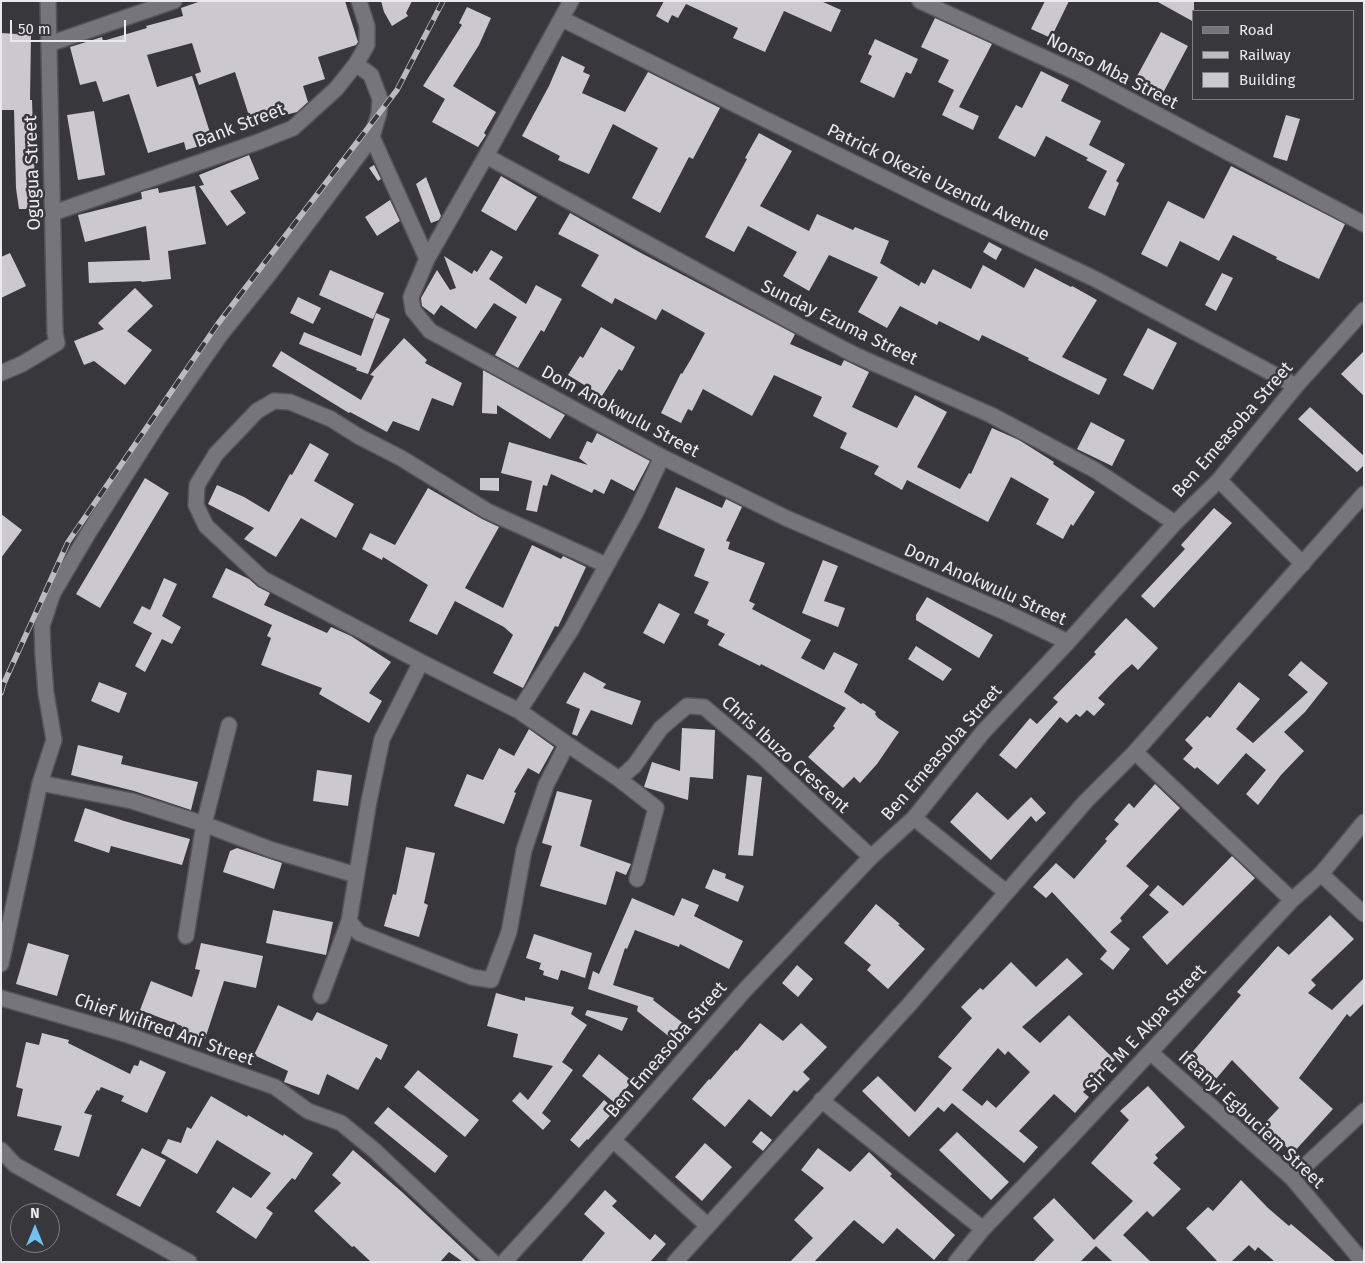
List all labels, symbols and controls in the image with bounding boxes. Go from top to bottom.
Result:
scale bar [12,10,129,42]
legend [1192,10,1355,100]
text: 50 m [18,20,51,38]
text: Road [1239,21,1274,39]
street label: Nonso Mba Street [1043,29,1181,115]
text: Railway [1239,46,1291,64]
text: Building [1239,71,1295,89]
street label: Bank Street [192,99,288,153]
street label: Ogugua Street [20,115,46,231]
street label: Patrick Okezie Uzendu Avenue [823,120,1053,246]
street label: Sunday Ezuma Street [757,276,921,370]
street label: Ben Emeasoba Street [1168,358,1298,502]
street label: Dom Anokwulu Street [537,361,703,463]
street label: Dom Anokwulu Street [900,539,1070,631]
street label: Ben Emeasoba Street [877,681,1007,825]
street label: Chris Ibuzo Crescent [717,692,853,818]
street label: Sir E M E Akpa Street [1081,960,1211,1098]
street label: Ben Emeasoba Street [602,978,732,1122]
street label: Chief Wilfred Ani Street [71,989,257,1071]
street label: Ifeanyi Egbuciem Street [1173,1047,1329,1193]
north arrow [10,1203,60,1253]
text: N [30,1205,40,1222]

